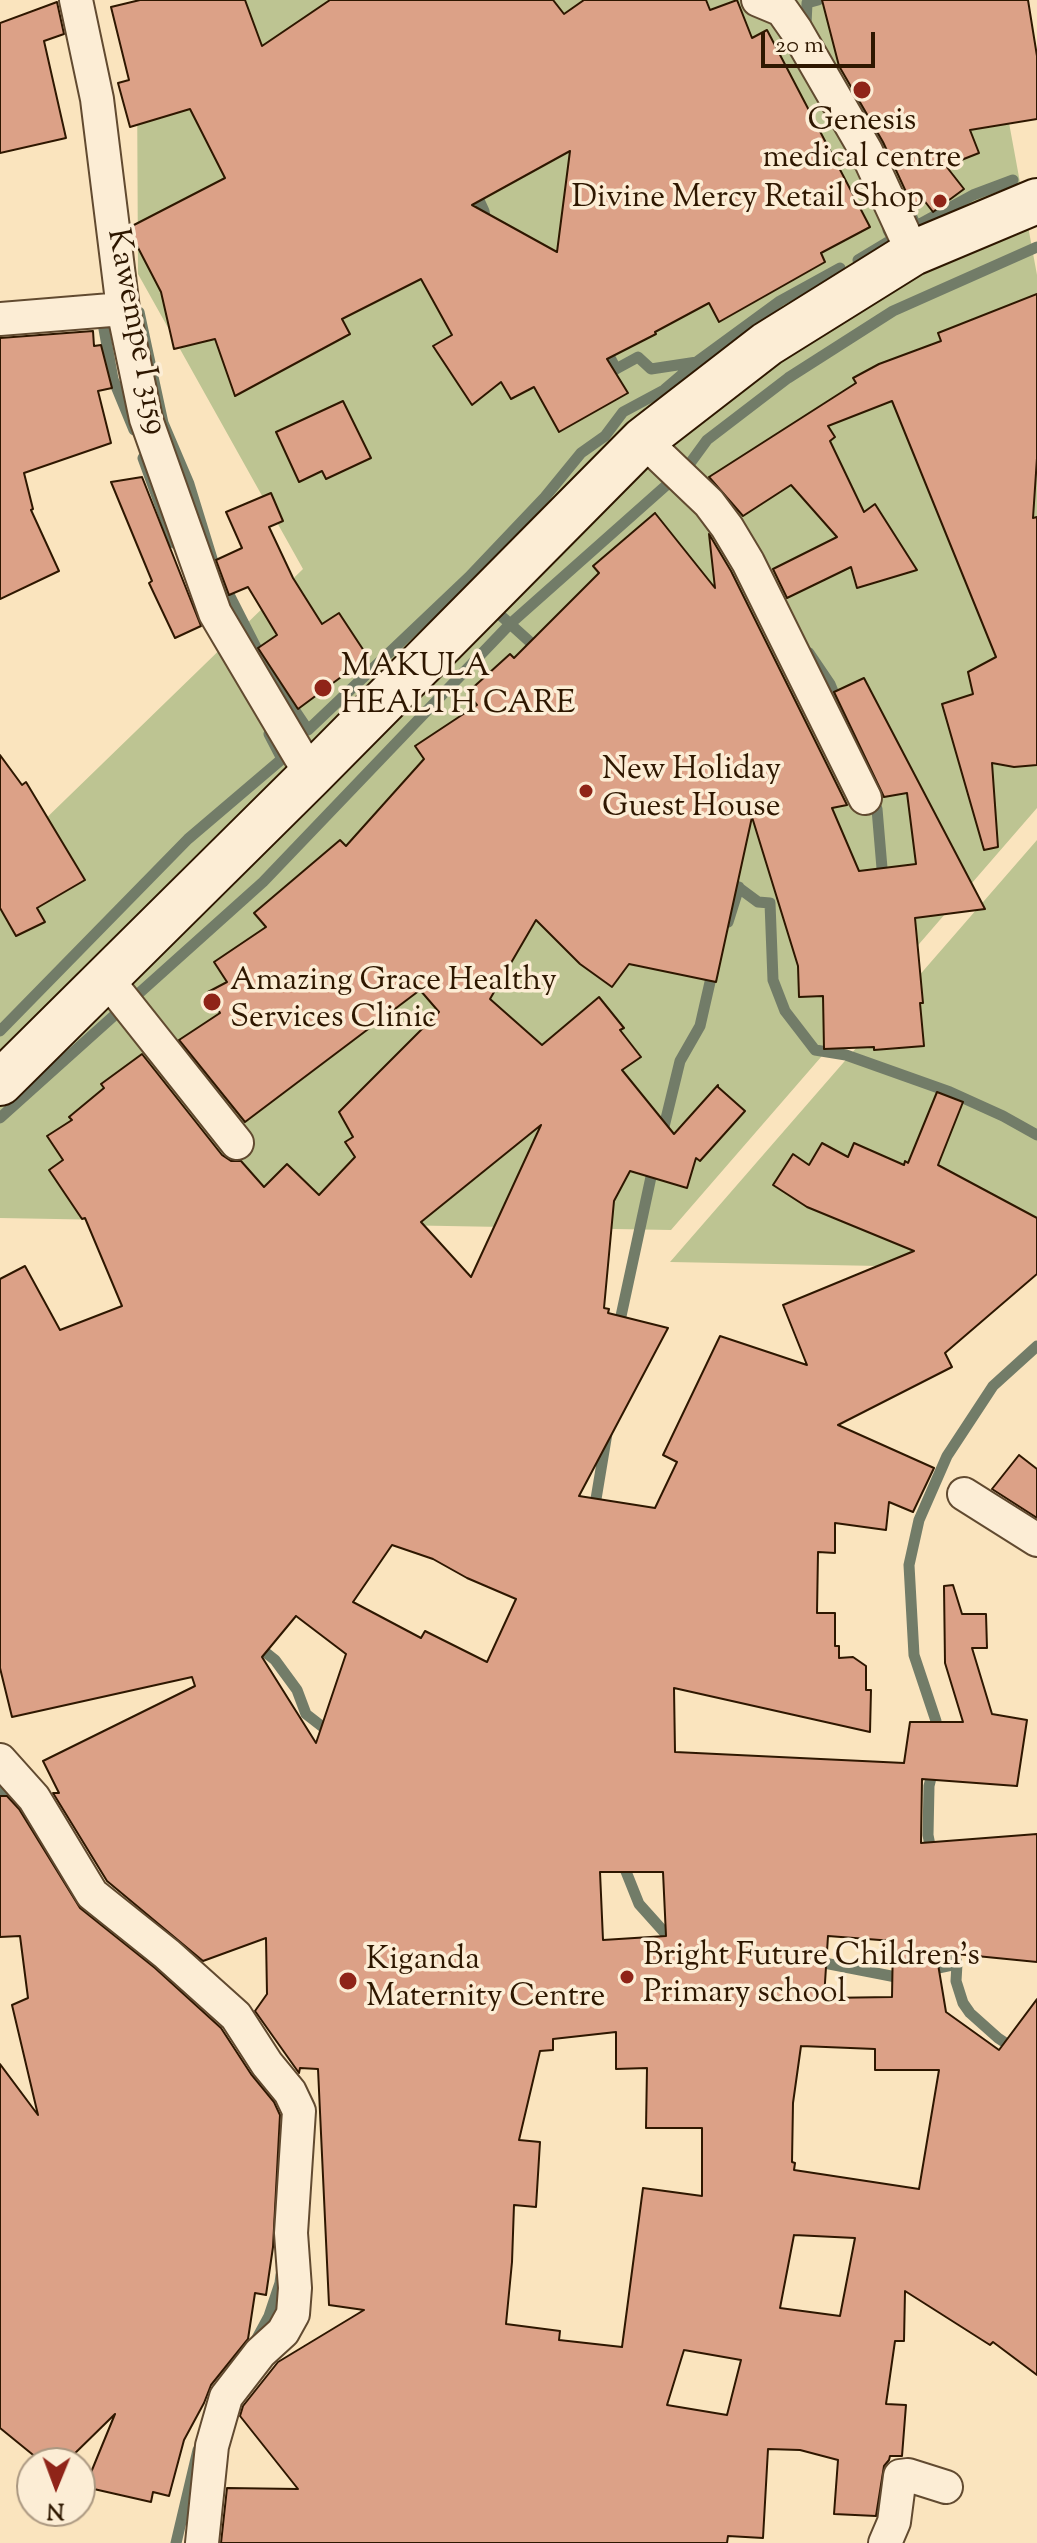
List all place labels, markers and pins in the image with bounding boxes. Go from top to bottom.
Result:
marker: Genesis medical centre [851,79,873,101]
place label: Genesis medical centre [763,105,961,180]
place label: Divine Mercy Retail Shop [572,182,924,220]
marker: Divine Mercy Retail Shop [931,192,949,210]
place label: MAKULA HEALTH CARE [341,651,575,726]
marker: MAKULA HEALTH CARE [312,677,334,699]
place label: New Holiday Guest House [602,754,781,829]
marker: New Holiday Guest House [577,782,595,800]
place label: Amazing Grace Healthy Services Clinic [230,965,557,1040]
marker: Amazing Grace Healthy Services Clinic [201,991,223,1013]
place label: Bright Future Children's Primary school [643,1940,980,2015]
place label: Kiganda Maternity Centre [366,1944,605,2019]
marker: Bright Future Children's Primary school [618,1968,636,1986]
marker: Kiganda Maternity Centre [337,1970,359,1992]

